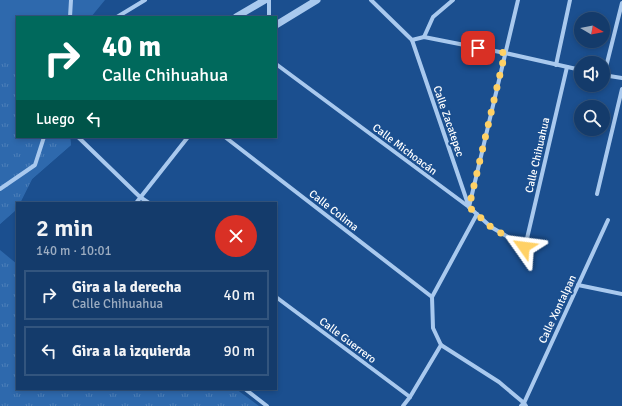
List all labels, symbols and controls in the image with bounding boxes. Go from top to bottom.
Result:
north arrow [574,12,610,48]
map controls [574,12,610,136]
text: 40 m [102,30,161,64]
pin [461,31,495,65]
icon: right [36,32,88,84]
icon: arrive [467,37,489,59]
button: sound [574,56,610,92]
text: Calle Chihuahua [102,64,228,86]
street label: Calle Zacatepec [430,84,467,158]
button: search [574,100,610,136]
icon: left [83,108,105,130]
text: Luego [36,110,75,128]
street label: Calle Chihuahua [522,116,553,194]
street label: Calle Michoacán [370,121,440,178]
street label: Calle Colima [306,187,361,234]
text: 2 min [36,213,93,243]
button: close [215,215,257,257]
position arrow [503,226,545,268]
text: 140 m · 10:01 [36,243,112,259]
street label: Calle Xontalpan [536,273,579,346]
text: Gira a la derecha [72,278,182,296]
icon: right [38,284,60,306]
text: 40 m [224,286,255,304]
text: Calle Chihuahua [72,296,163,312]
street label: Calle Guerrero [317,315,379,366]
icon: left [38,340,60,362]
text: Gira a la izquierda [72,342,191,360]
text: 90 m [224,342,255,360]

